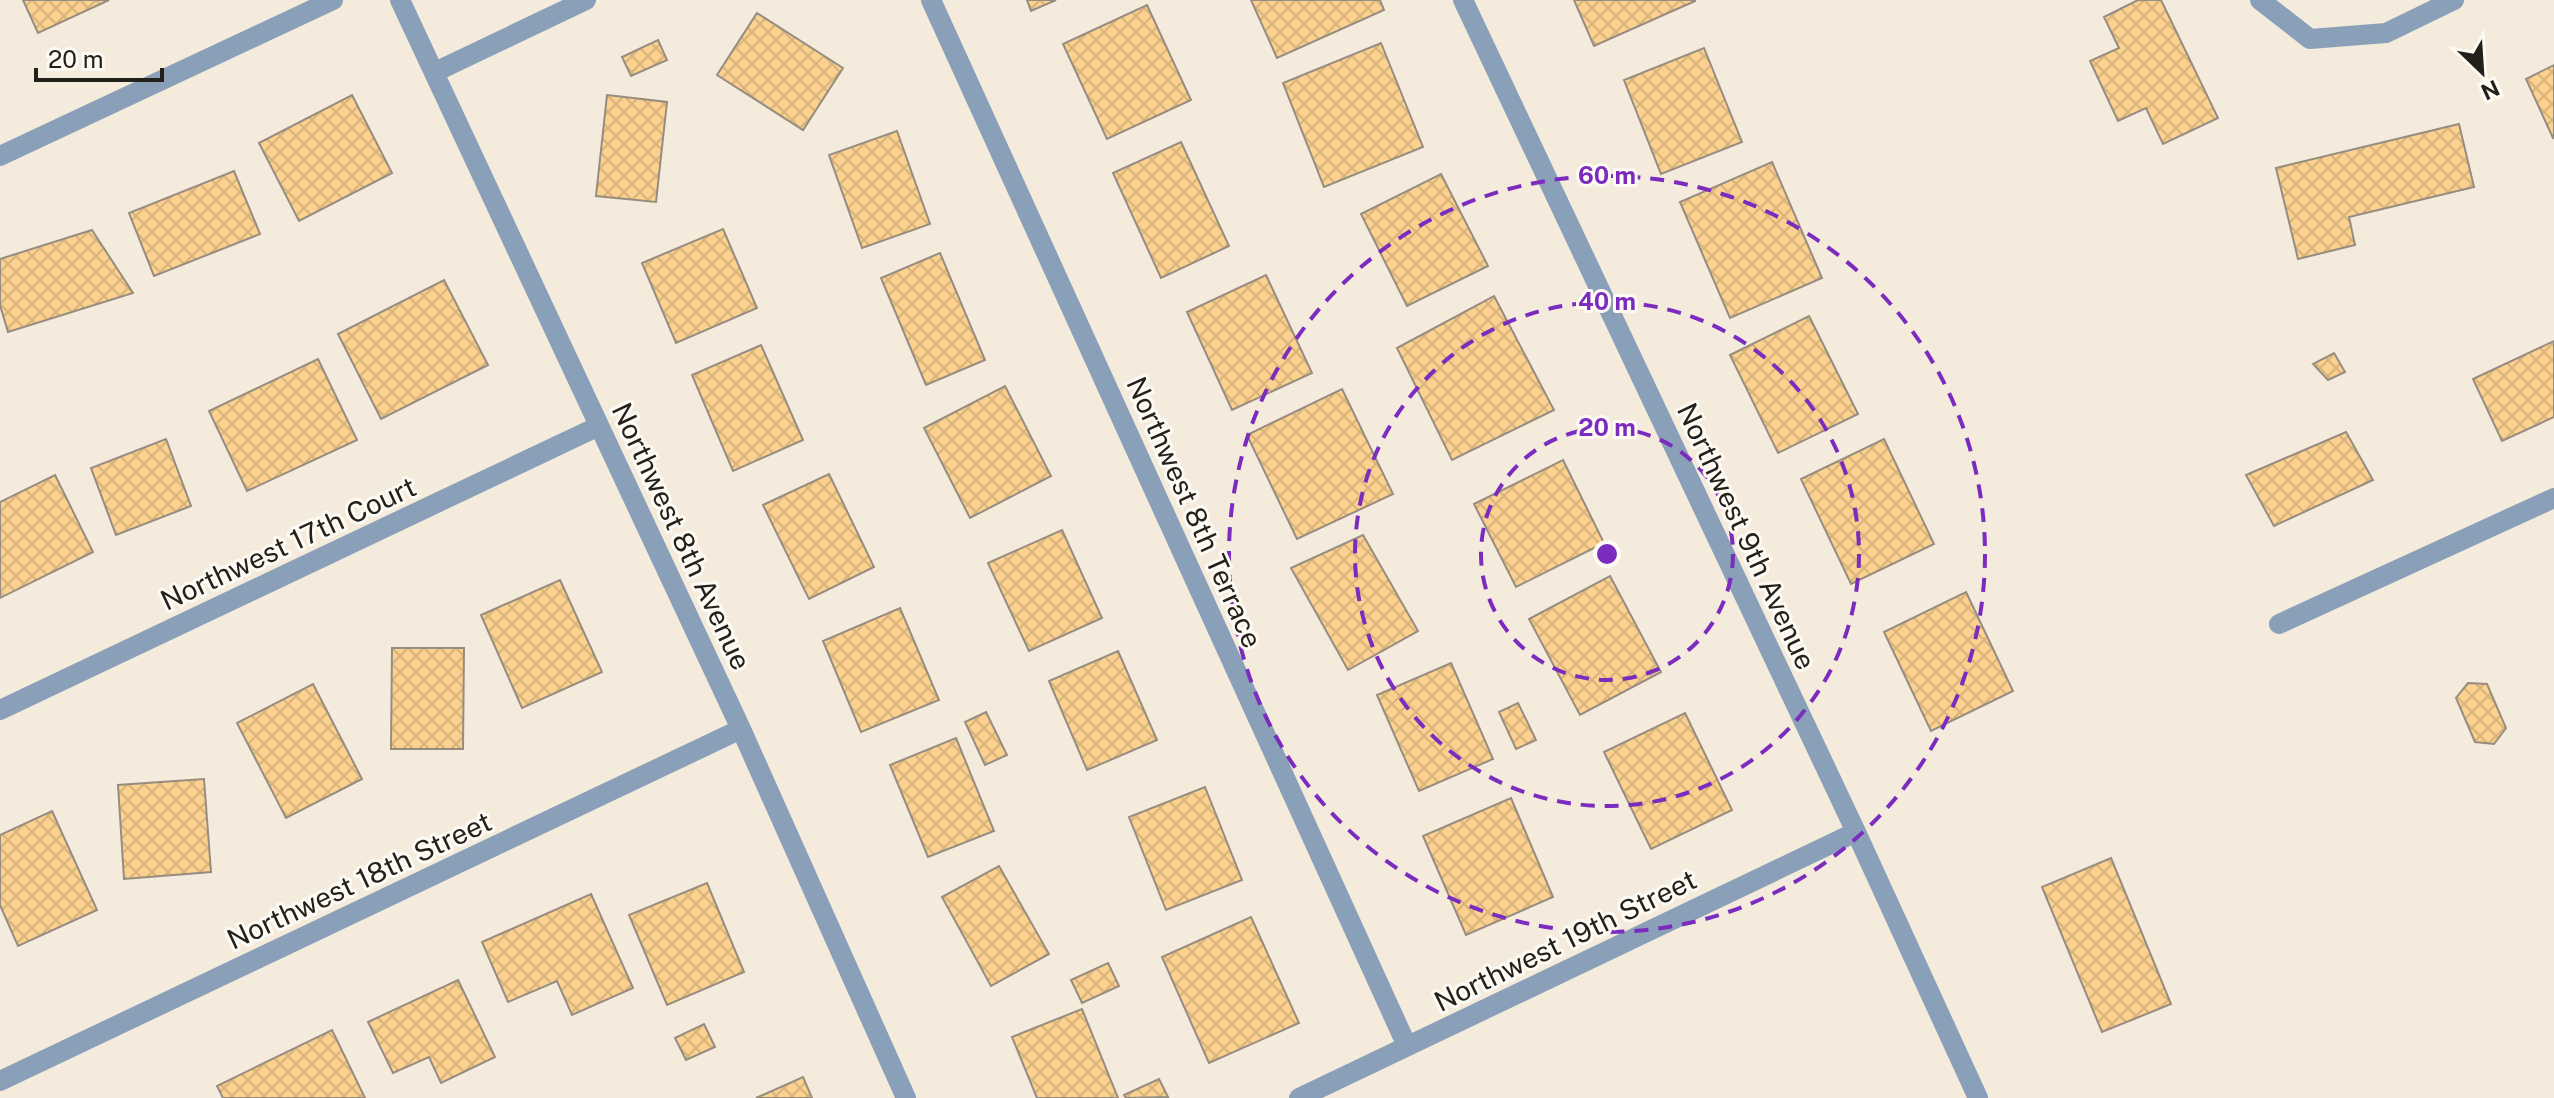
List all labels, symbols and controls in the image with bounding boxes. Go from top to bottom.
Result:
scale bar [36,32,162,82]
north arrow [2442,32,2522,112]
text: 20 m [48,45,104,73]
text: N [2477,75,2504,106]
text: 60 m [1578,161,1636,189]
text: 40 m [1578,287,1636,315]
street label: Northwest 8th Terrace [1120,371,1270,653]
street label: Northwest 8th Avenue [606,397,758,675]
street label: Northwest 9th Avenue [1671,398,1823,674]
text: 20 m [1578,413,1636,441]
street label: Northwest 17th Court [155,469,421,617]
centre of rings [1593,540,1621,568]
street label: Northwest 18th Street [222,804,496,956]
street label: Northwest 19th Street [1429,862,1701,1018]

